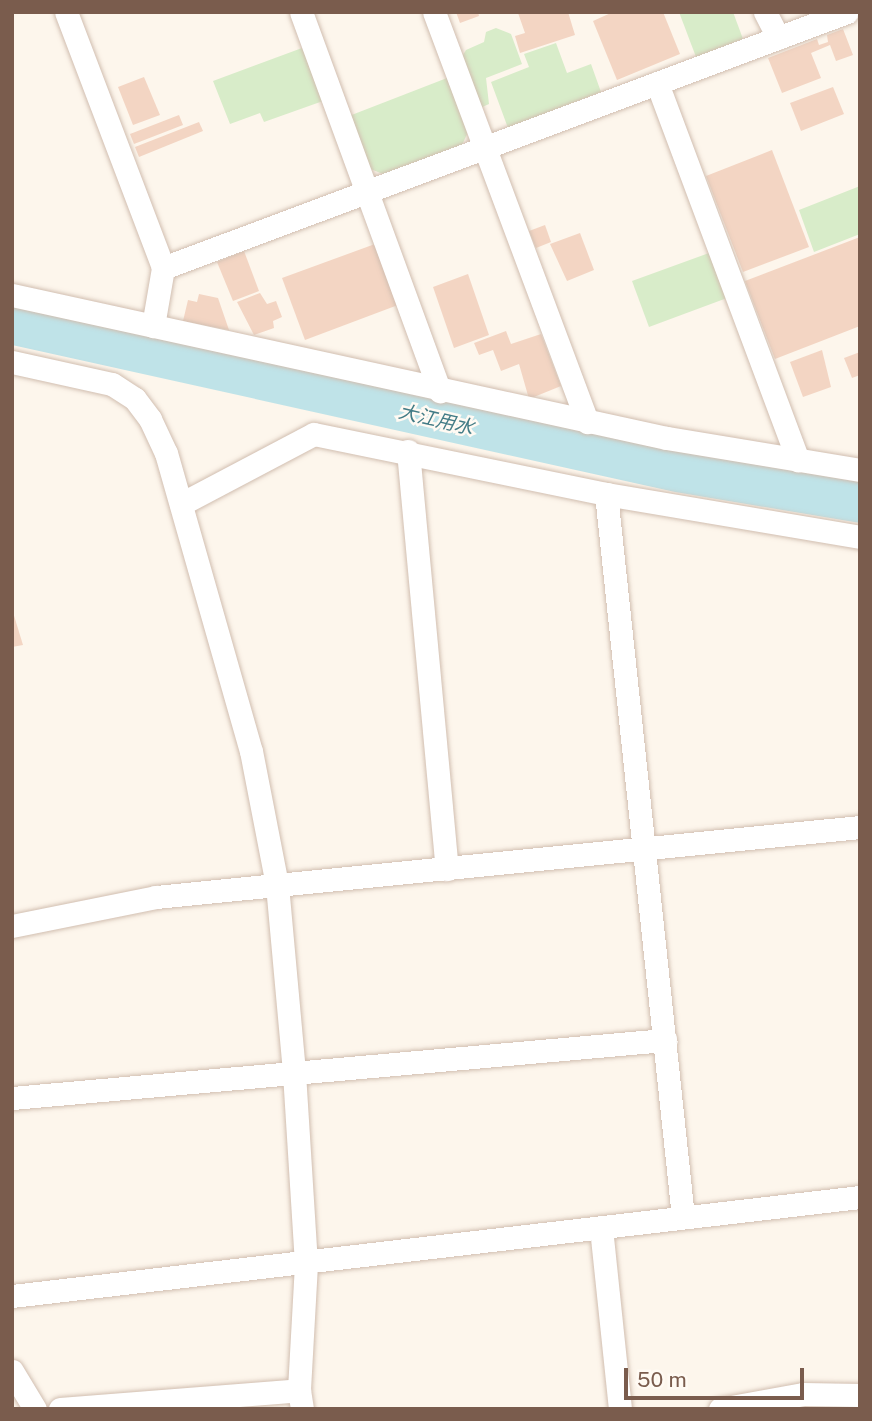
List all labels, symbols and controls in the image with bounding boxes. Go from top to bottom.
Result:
water label: 大江用水 [396,400,476,440]
scale bar [627,1354,807,1398]
text: 50 m [637,1367,687,1392]

